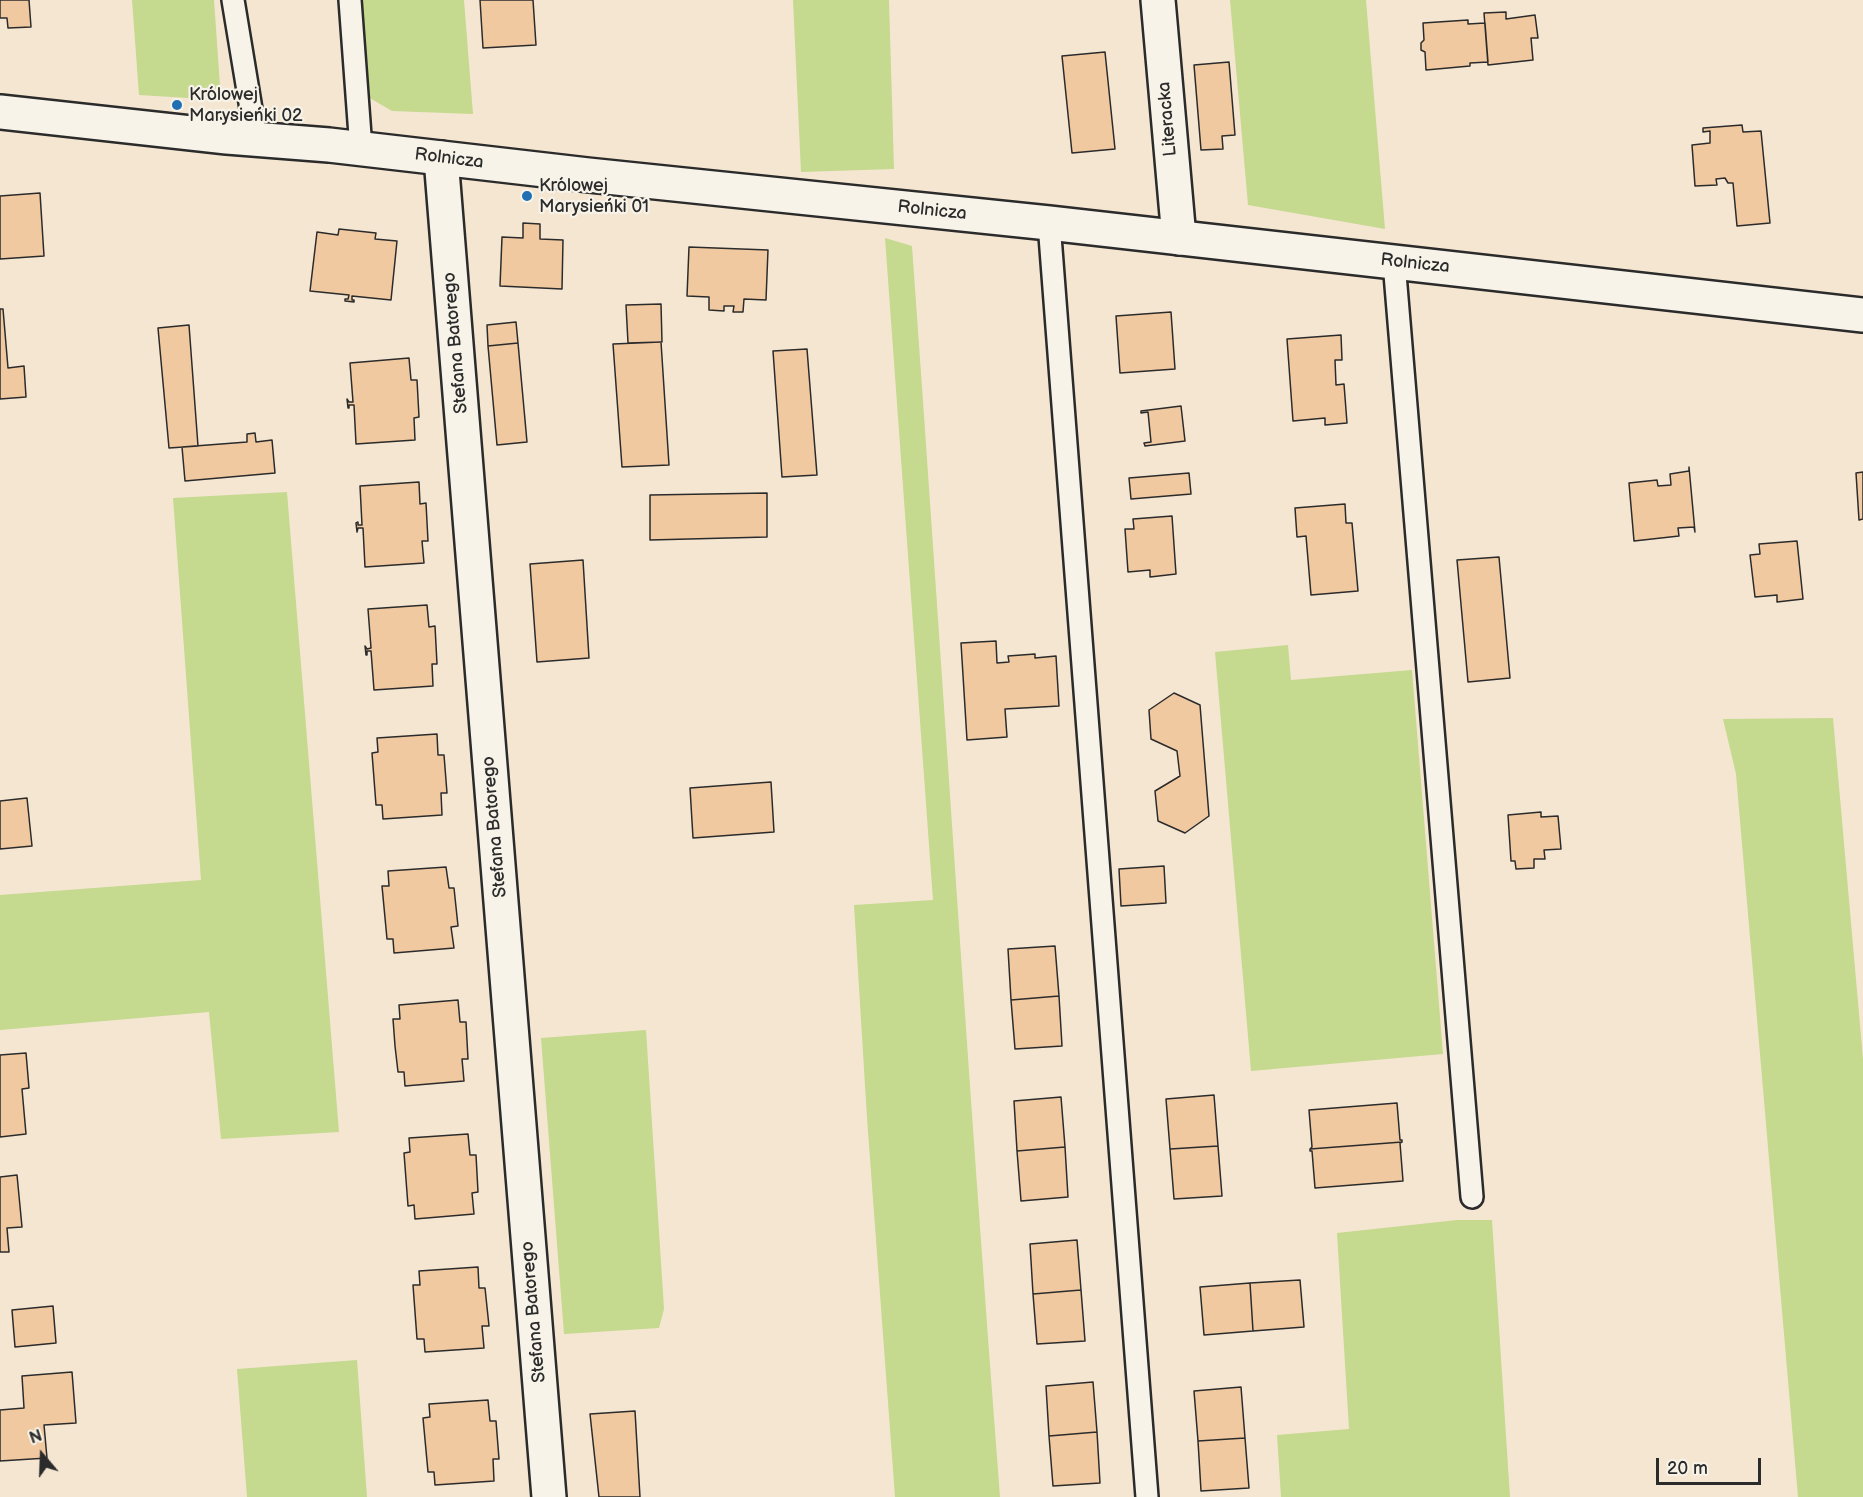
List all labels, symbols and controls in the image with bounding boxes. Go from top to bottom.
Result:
street label: Literacka [1154,81,1182,157]
place label: Królowej Marysieńki 02 [189,84,303,127]
marker: Królowej Marysieńki 02 [170,98,184,112]
street label: Rolnicza [413,144,485,174]
place label: Królowej Marysieńki 01 [539,175,649,218]
marker: Królowej Marysieńki 01 [520,189,534,203]
street label: Rolnicza [896,197,968,225]
street label: Rolnicza [1379,250,1451,278]
street label: Stefana Batorego [439,271,473,415]
street label: Stefana Batorego [478,755,512,899]
street label: Stefana Batorego [517,1240,551,1384]
north arrow [12,1425,72,1485]
text: N [27,1427,45,1448]
scale bar [1659,1446,1764,1484]
text: 20 m [1667,1458,1708,1479]

